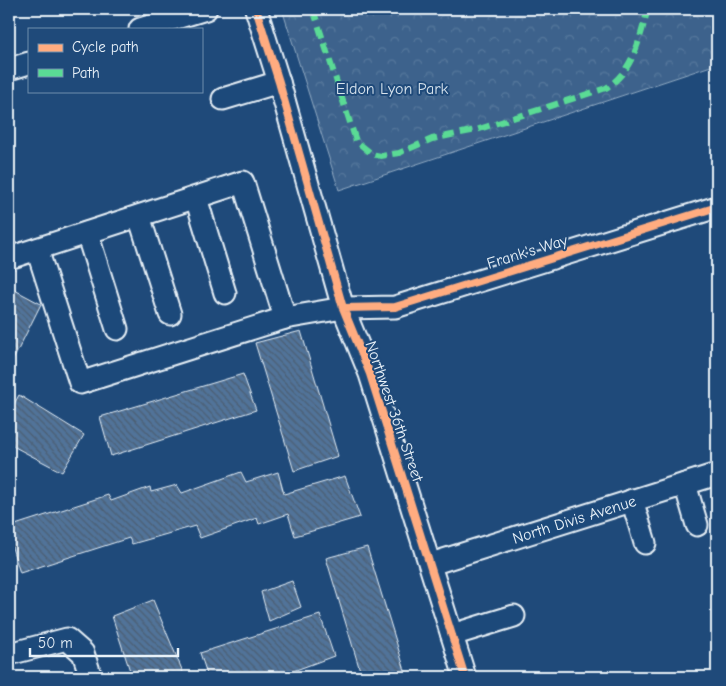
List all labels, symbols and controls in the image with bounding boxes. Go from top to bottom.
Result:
legend [28,28,202,92]
text: Cycle path [72,38,139,56]
text: Path [72,64,100,82]
park label: Eldon Lyon Park [336,80,449,98]
street label: Frank's Way [485,231,571,273]
street label: Northwest 36th Street [362,339,427,484]
street label: North Divis Avenue [510,492,638,548]
scale bar [30,626,178,658]
text: 50 m [38,634,73,652]

